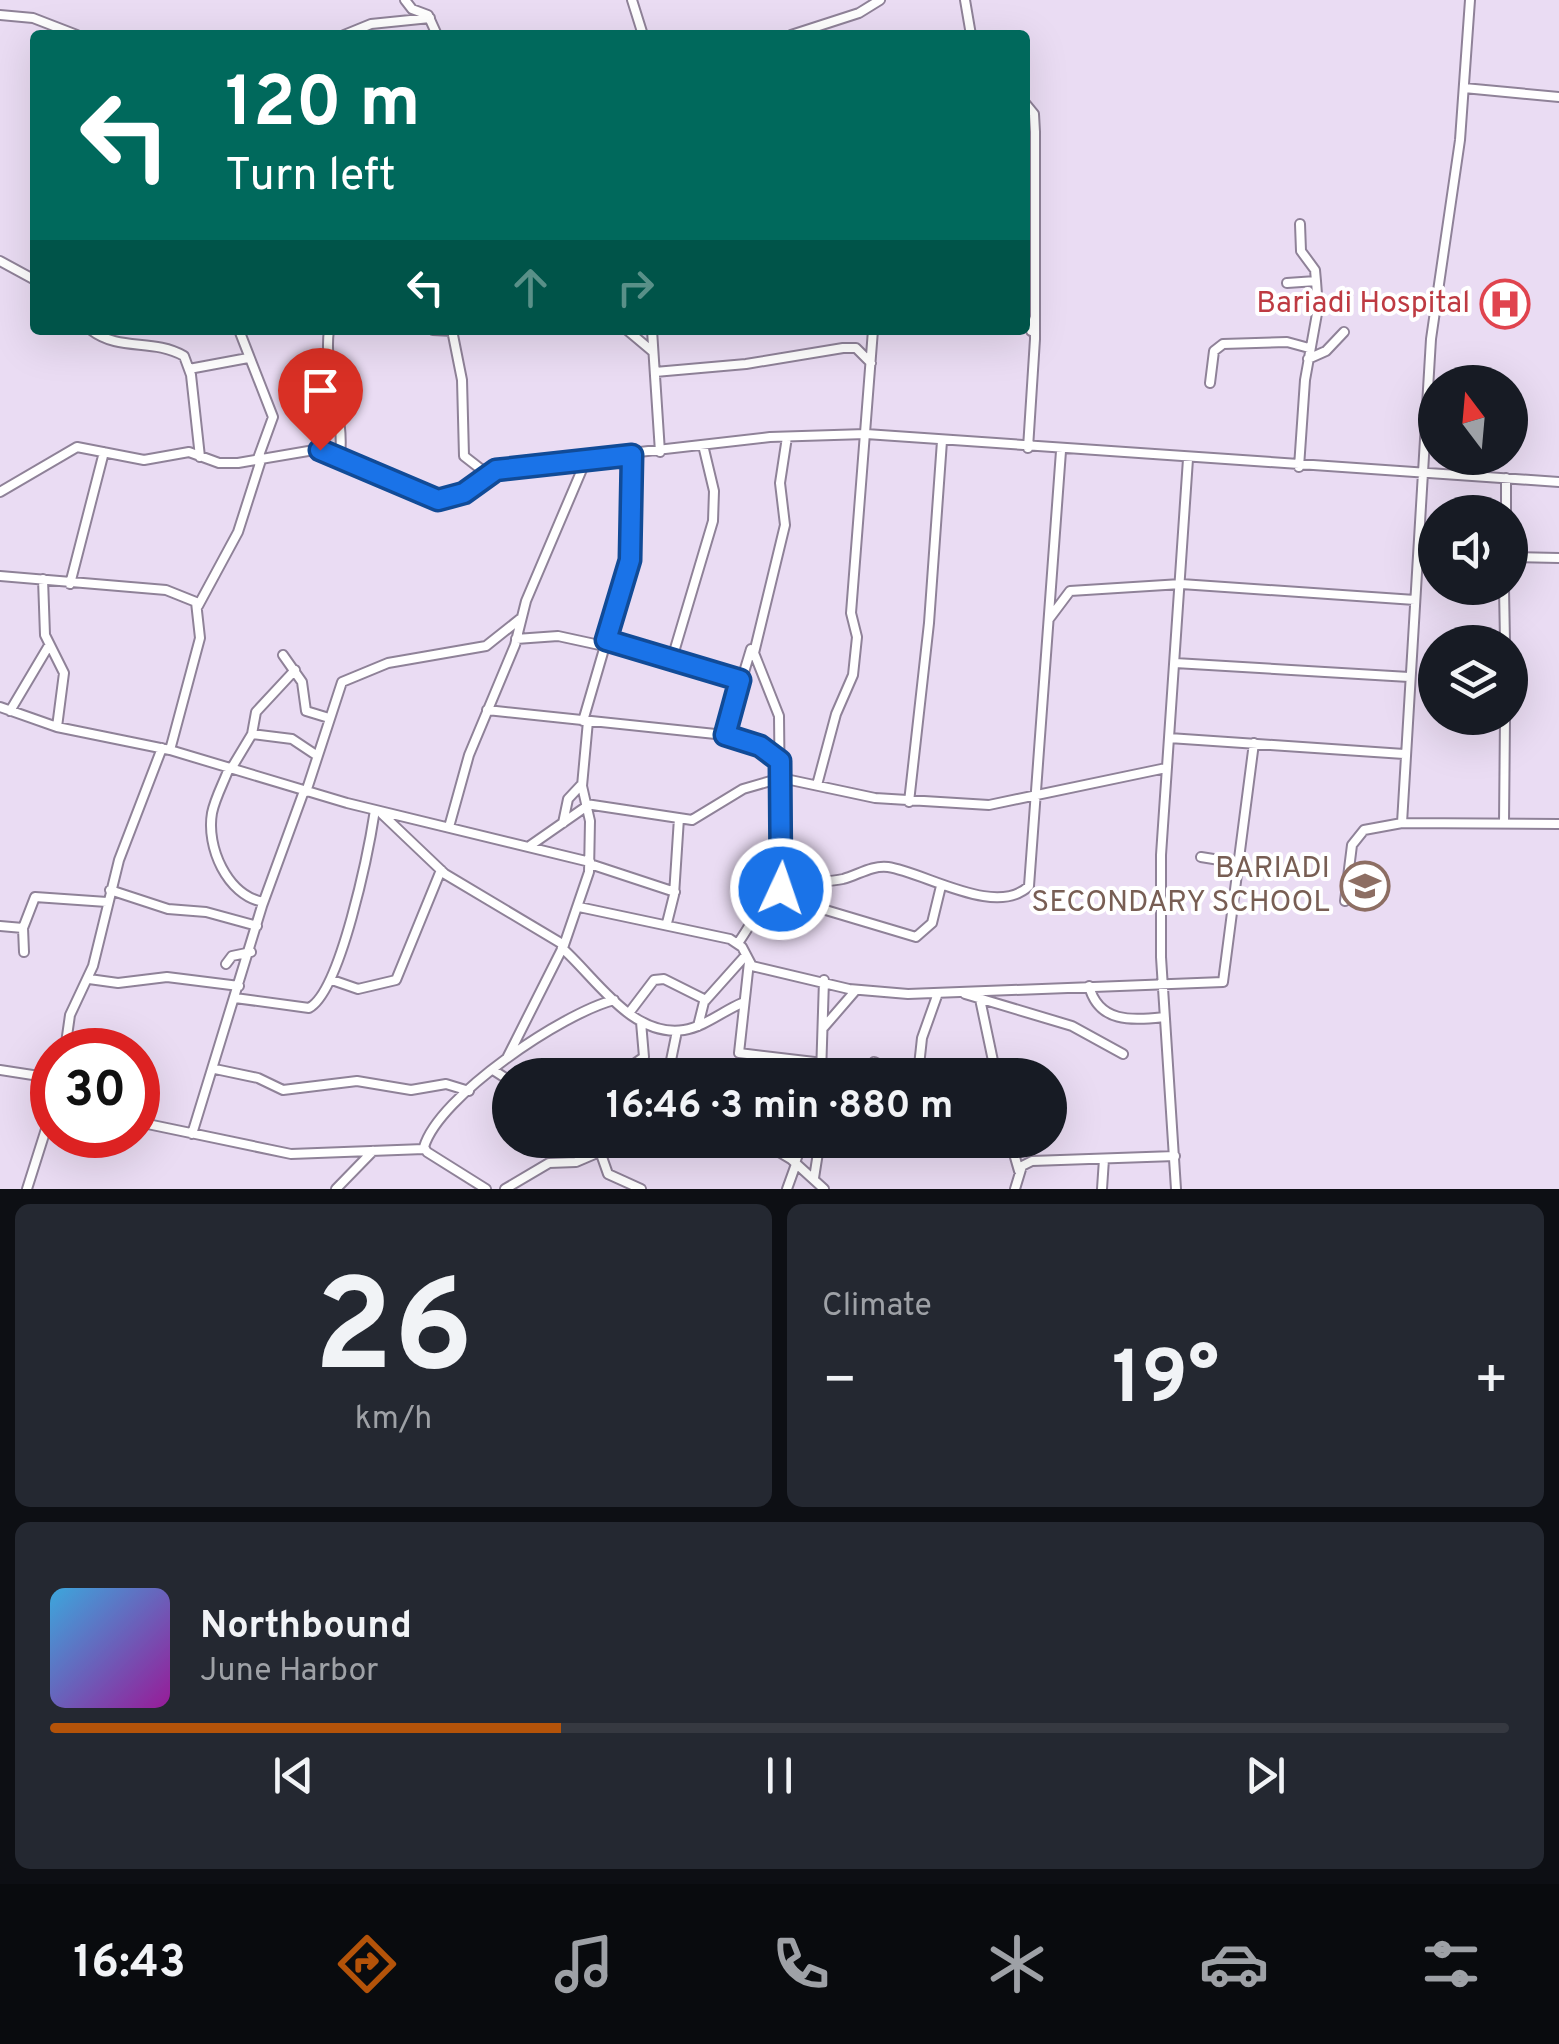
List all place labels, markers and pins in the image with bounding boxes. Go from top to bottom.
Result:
hospital icon: Bariadi Hospital [1479,278,1531,330]
place label: Bariadi Hospital [1256,286,1470,323]
pin [278,348,363,451]
place label: BARIADI SECONDARY SCHOOL [1031,851,1330,922]
school or university icon: BARIADI SECONDARY SCHOOL [1339,860,1391,912]

